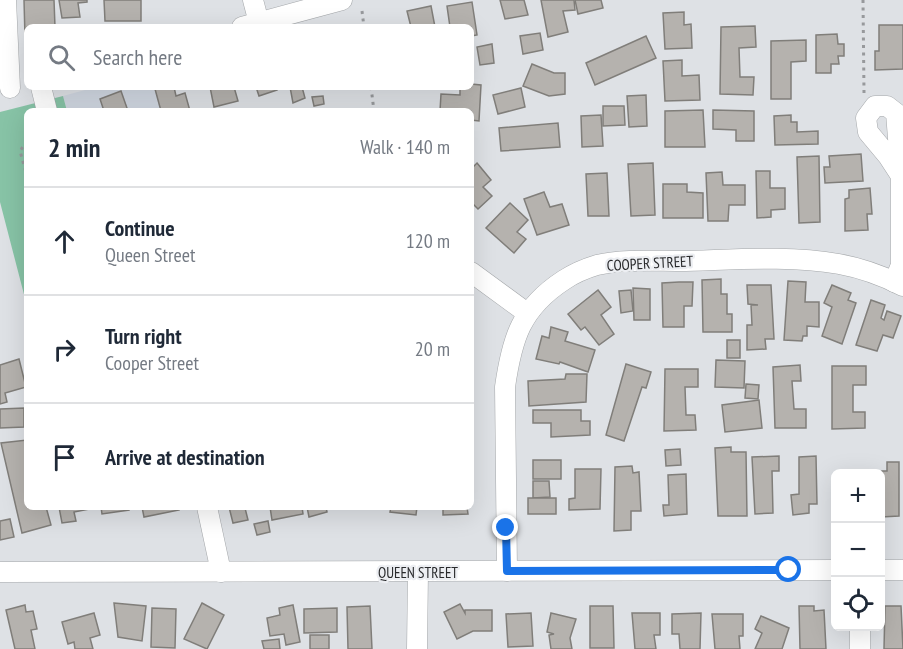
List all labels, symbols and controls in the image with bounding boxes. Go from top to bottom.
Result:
search box [24,24,474,90]
icon: search [45,41,78,74]
text: Search here [93,43,182,71]
text: 2 min [48,131,101,164]
text: Walk · 140 m [360,134,450,160]
text: Continue [105,214,175,242]
icon: ahead [48,225,81,258]
text: 120 m [406,228,450,254]
text: Queen Street [105,242,195,268]
street label: COOPER STREET [606,251,694,275]
text: Turn right [105,322,182,350]
icon: right [48,333,81,366]
text: 20 m [415,336,450,362]
text: Cooper Street [105,350,199,376]
icon: arrive [48,441,81,474]
text: Arrive at destination [105,443,265,471]
map controls [831,469,885,631]
button: + [831,469,885,523]
route end [492,514,518,540]
button: − [831,523,885,577]
route start [775,556,801,582]
street label: QUEEN STREET [378,563,458,582]
button: locate [831,577,885,631]

